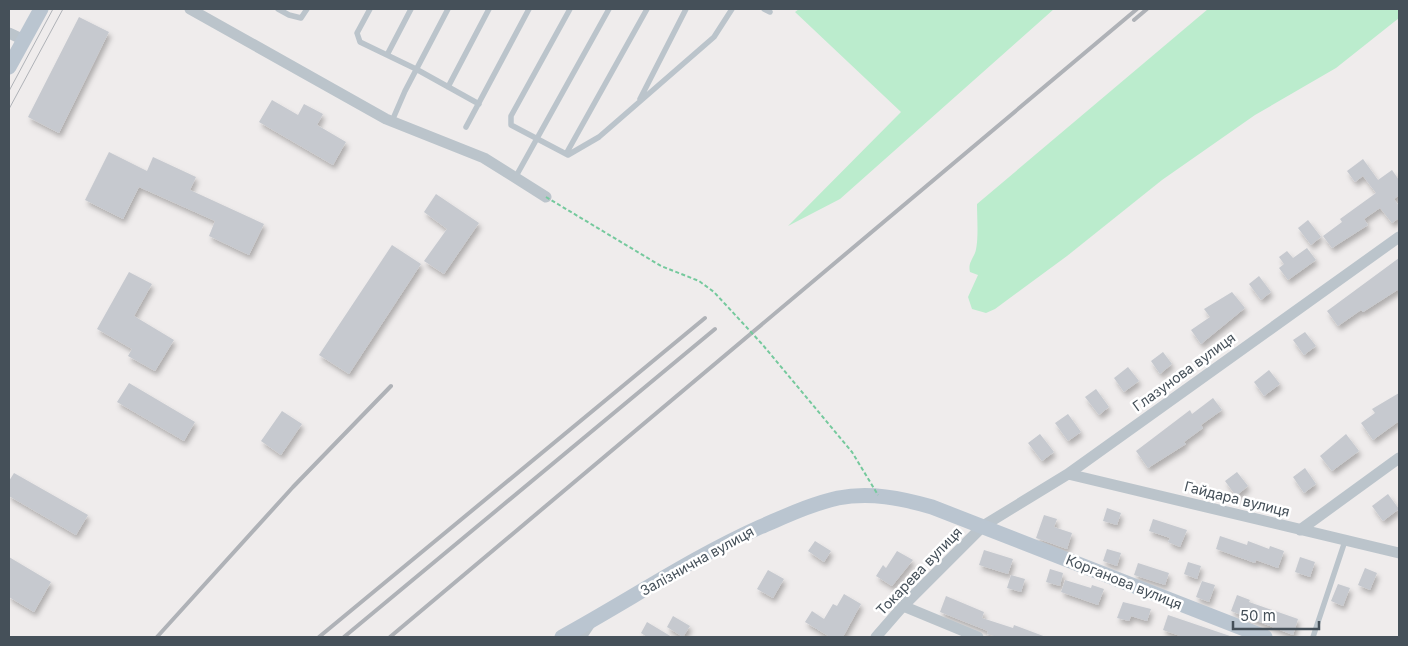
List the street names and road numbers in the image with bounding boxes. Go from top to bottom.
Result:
street label: Глазунова вулиця [1129,329,1238,414]
street label: Гайдара вулиця [1183,477,1292,520]
street label: Залізнична вулиця [637,522,756,599]
street label: Токарева вулиця [872,523,965,618]
street label: Корганова вулиця [1064,550,1185,613]

